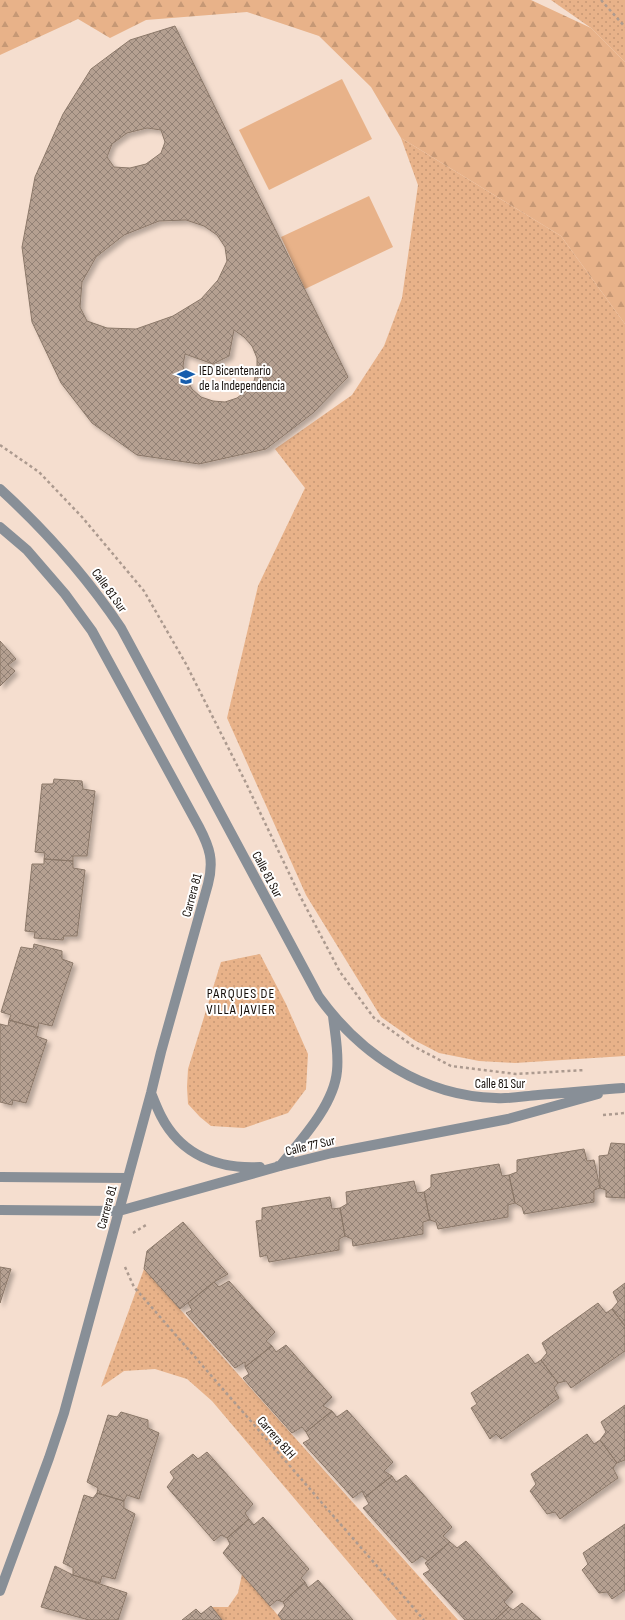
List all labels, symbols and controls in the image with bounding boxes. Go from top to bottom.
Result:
place label: IED Bicentenario de la Independencia [199,363,285,394]
school or university icon: IED Bicentenario de la Independencia [176,367,196,387]
street label: Calle 81 Sur [88,566,131,616]
street label: Calle 81 Sur [248,849,286,901]
street label: Carrera 81 [178,871,206,919]
district label: PARQUES DE VILLA JAVIER [206,985,276,1018]
street label: Calle 81 Sur [475,1076,525,1092]
street label: Calle 77 Sur [284,1132,337,1159]
street label: Carrera 81 [93,1183,121,1231]
street label: Carrera 81H [253,1413,299,1462]

